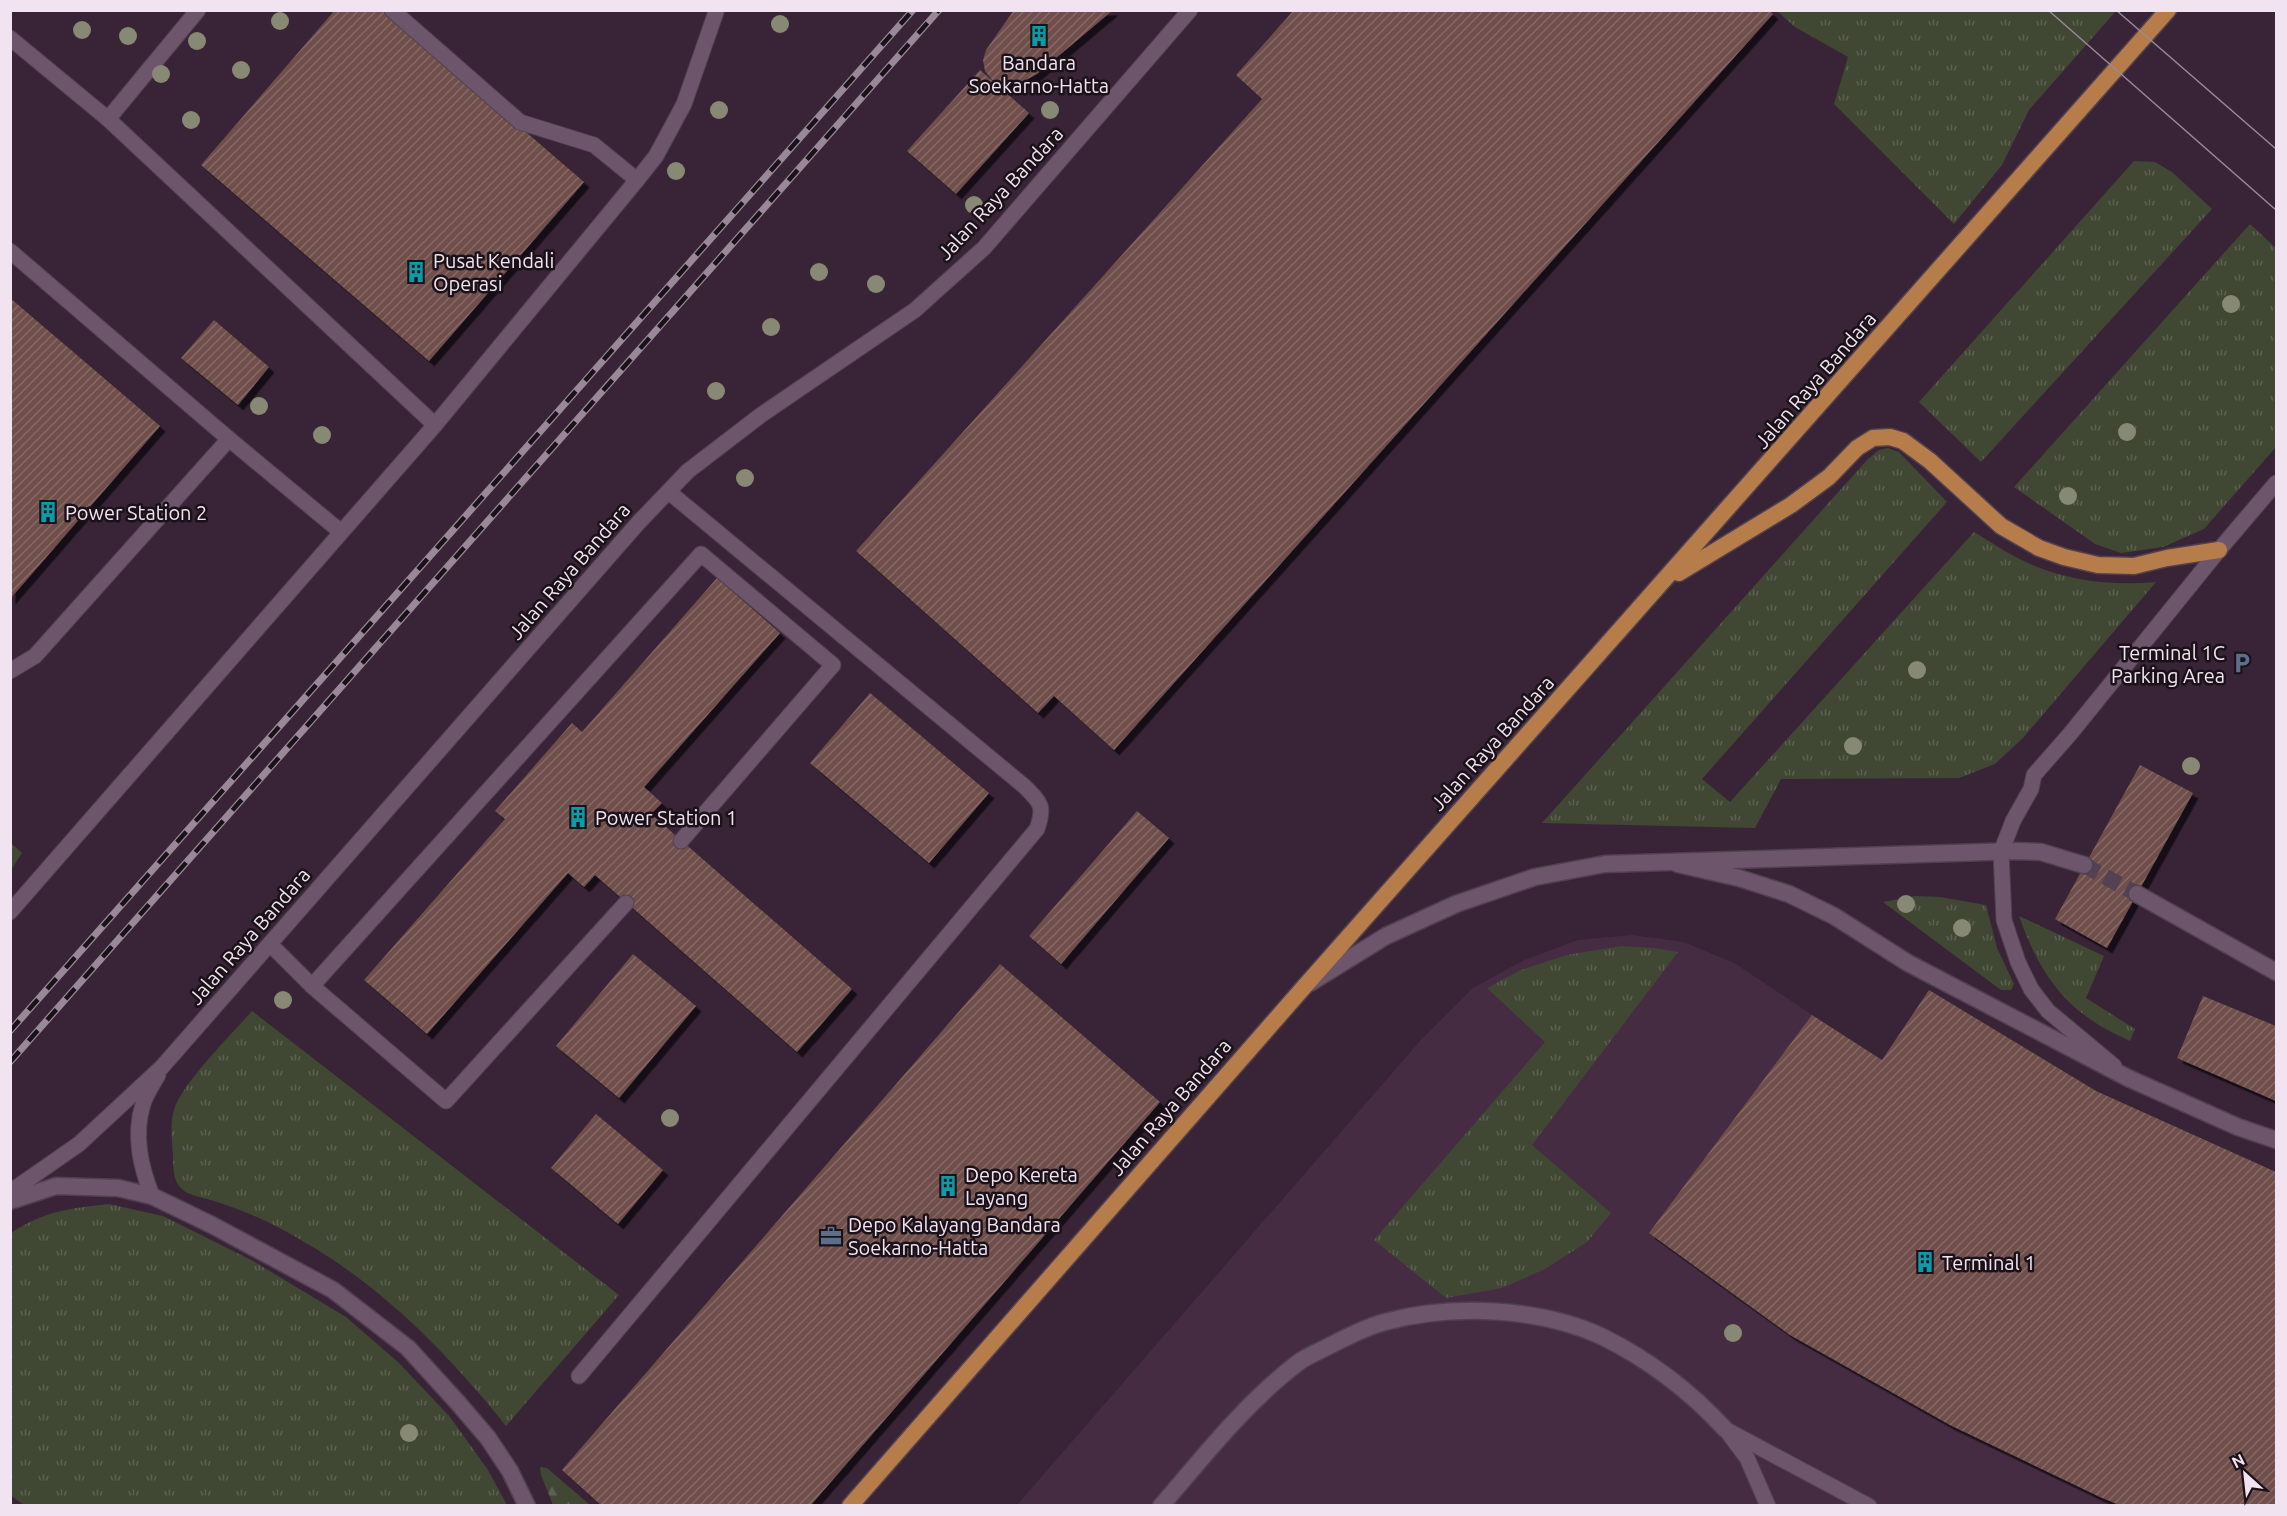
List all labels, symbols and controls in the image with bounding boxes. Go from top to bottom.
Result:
building icon: Bandara Soekarno-Hatta [1027,24,1051,48]
place label: Bandara Soekarno-Hatta [969,51,1109,97]
street label: Jalan Raya Bandara [933,122,1067,264]
place label: Pusat Kendali Operasi [433,249,554,295]
building icon: Pusat Kendali Operasi [404,260,428,284]
street label: Jalan Raya Bandara [1750,307,1880,453]
street label: Jalan Raya Bandara [504,498,634,644]
building icon: Power Station 2 [36,500,60,524]
place label: Power Station 2 [65,501,207,524]
place label: Terminal 1C Parking Area [2111,641,2225,687]
parking icon: Terminal 1C Parking Area [2230,651,2254,675]
street label: Jalan Raya Bandara [1426,671,1558,815]
building icon: Power Station 1 [566,805,590,829]
place label: Power Station 1 [595,806,737,829]
street label: Jalan Raya Bandara [184,863,314,1009]
street label: Jalan Raya Bandara [1105,1034,1235,1180]
place label: Depo Kereta Layang [965,1163,1078,1209]
building icon: Depo Kereta Layang [936,1174,960,1198]
place label: Depo Kalayang Bandara Soekarno-Hatta [848,1213,1061,1259]
office icon: Depo Kalayang Bandara Soekarno-Hatta [819,1224,843,1248]
building icon: Terminal 1 [1913,1250,1937,1274]
place label: Terminal 1 [1942,1251,2036,1274]
north arrow [2215,1444,2275,1504]
text: N [2229,1450,2248,1471]

